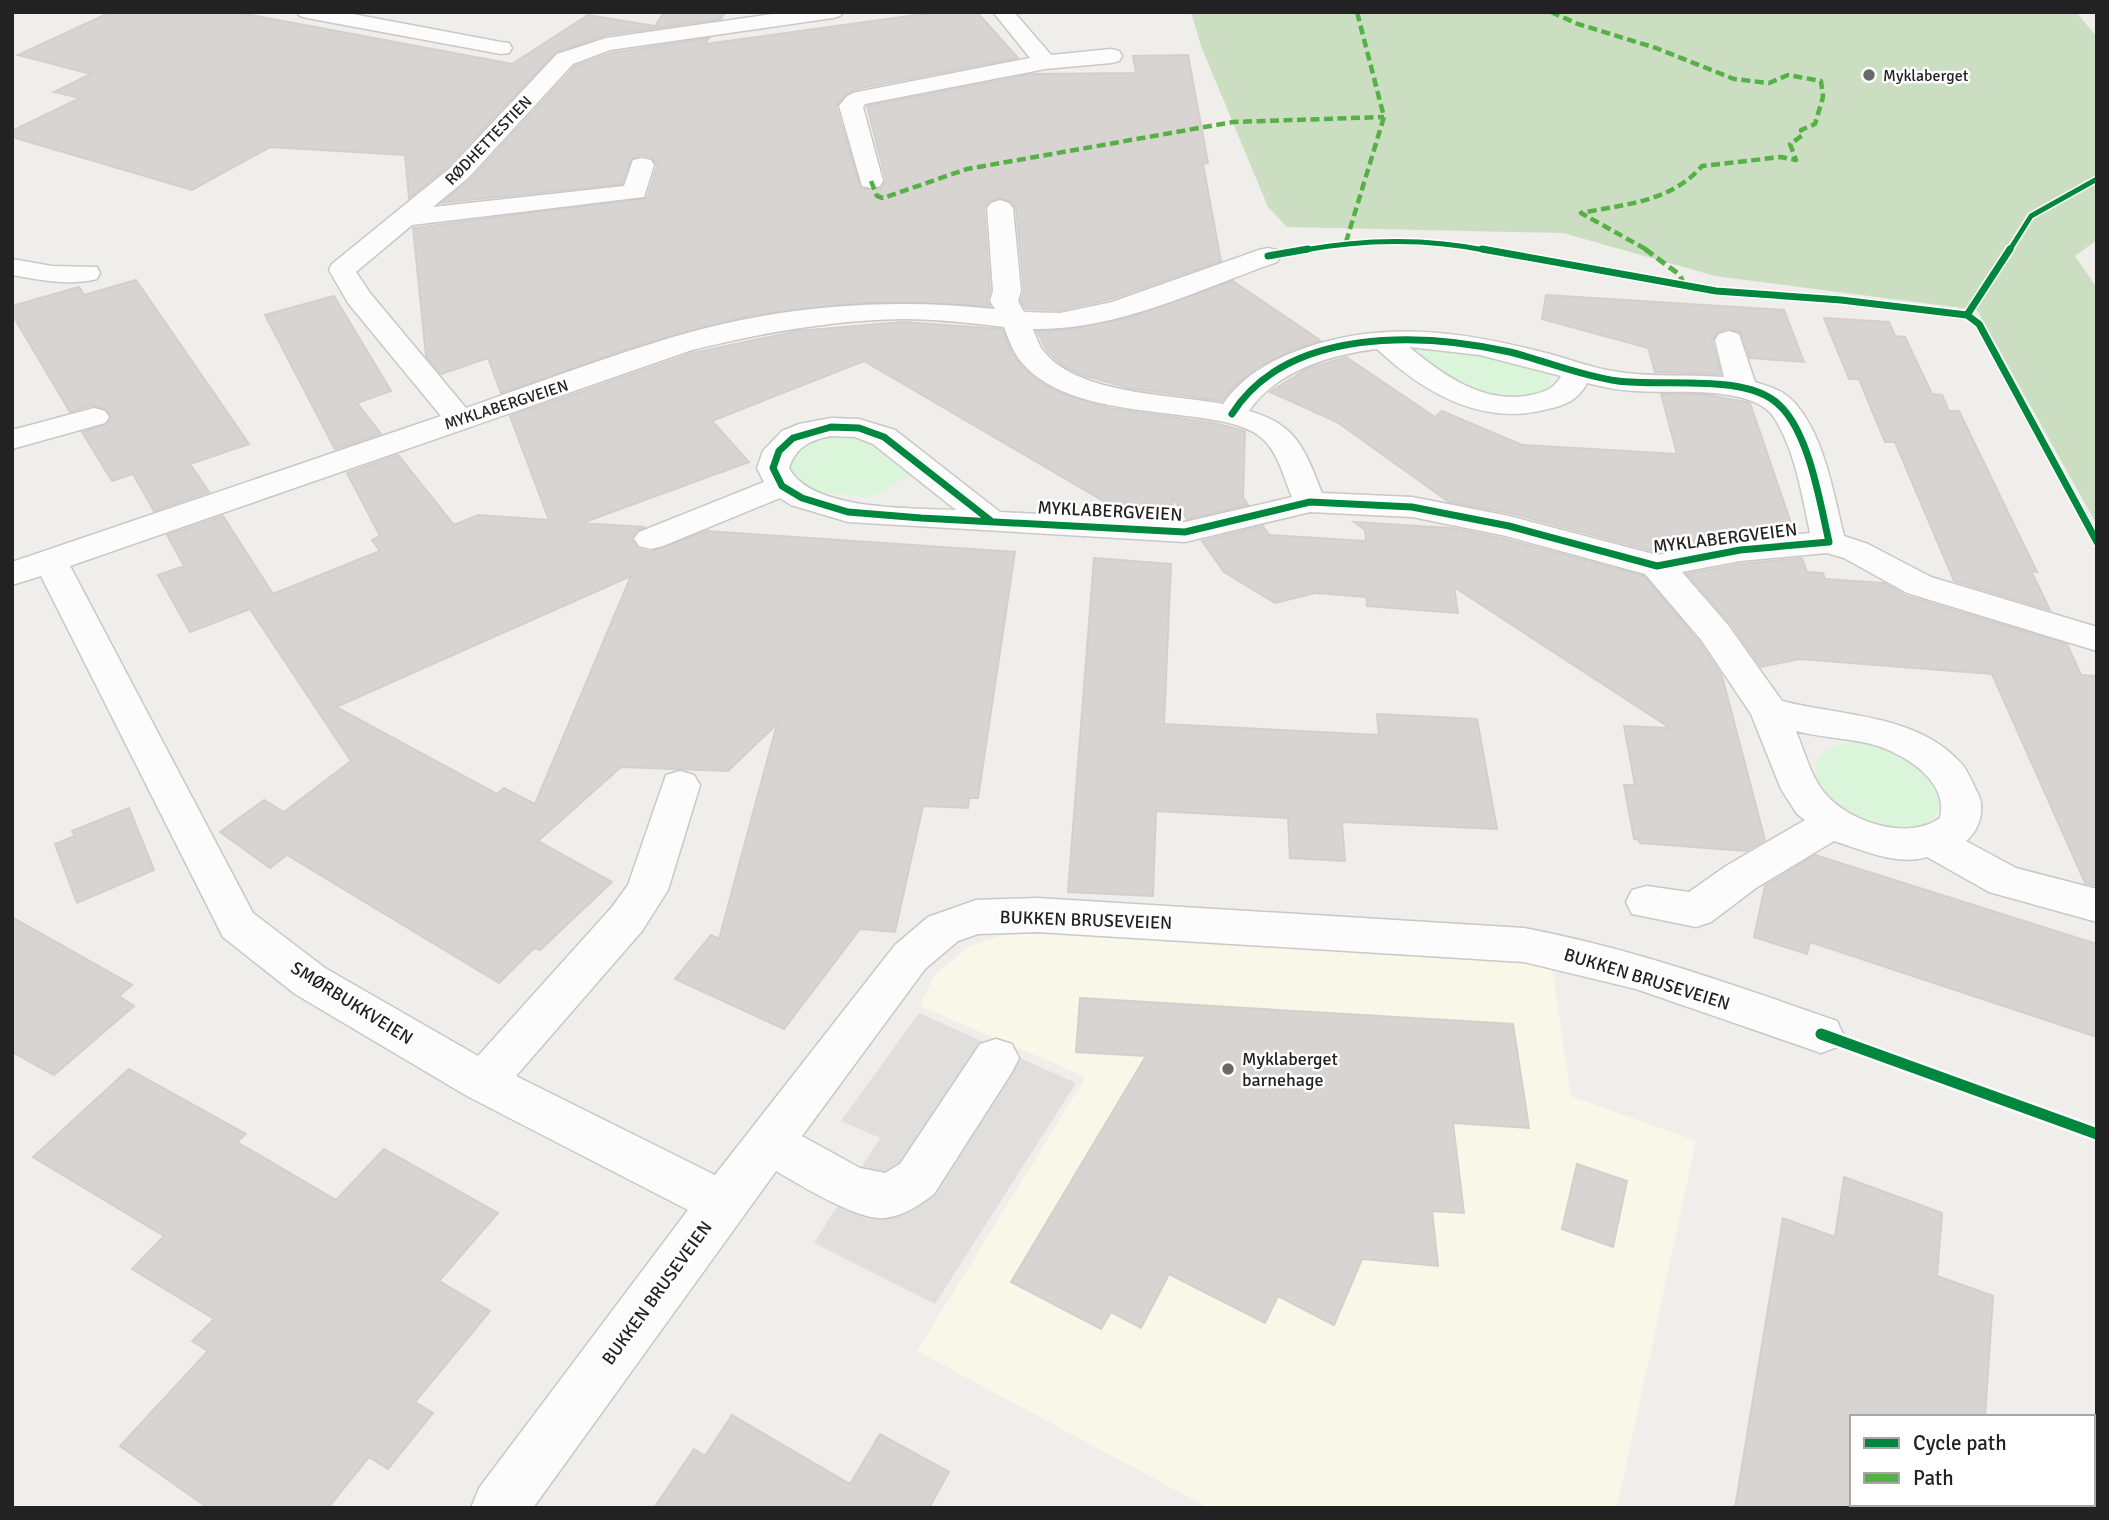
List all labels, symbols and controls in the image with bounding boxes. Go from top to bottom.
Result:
place label: Myklaberget [1883,66,1969,86]
marker: Myklaberget [1861,67,1877,83]
street label: RØDHETTESTIEN [441,92,536,190]
street label: MYKLABERGVEIEN [442,375,571,434]
street label: MYKLABERGVEIEN [1037,496,1183,526]
street label: MYKLABERGVEIEN [1652,518,1798,558]
street label: BUKKEN BRUSEVEIEN [999,906,1173,934]
street label: BUKKEN BRUSEVEIEN [1561,943,1733,1015]
street label: SMØRBUKKVEIEN [287,957,417,1049]
place label: Myklaberget barnehage [1242,1048,1338,1091]
marker: Myklaberget barnehage [1220,1061,1236,1077]
street label: BUKKEN BRUSEVEIEN [597,1217,717,1369]
legend [1850,1415,2095,1506]
text: Cycle path [1913,1430,2007,1456]
text: Path [1913,1465,1954,1491]

